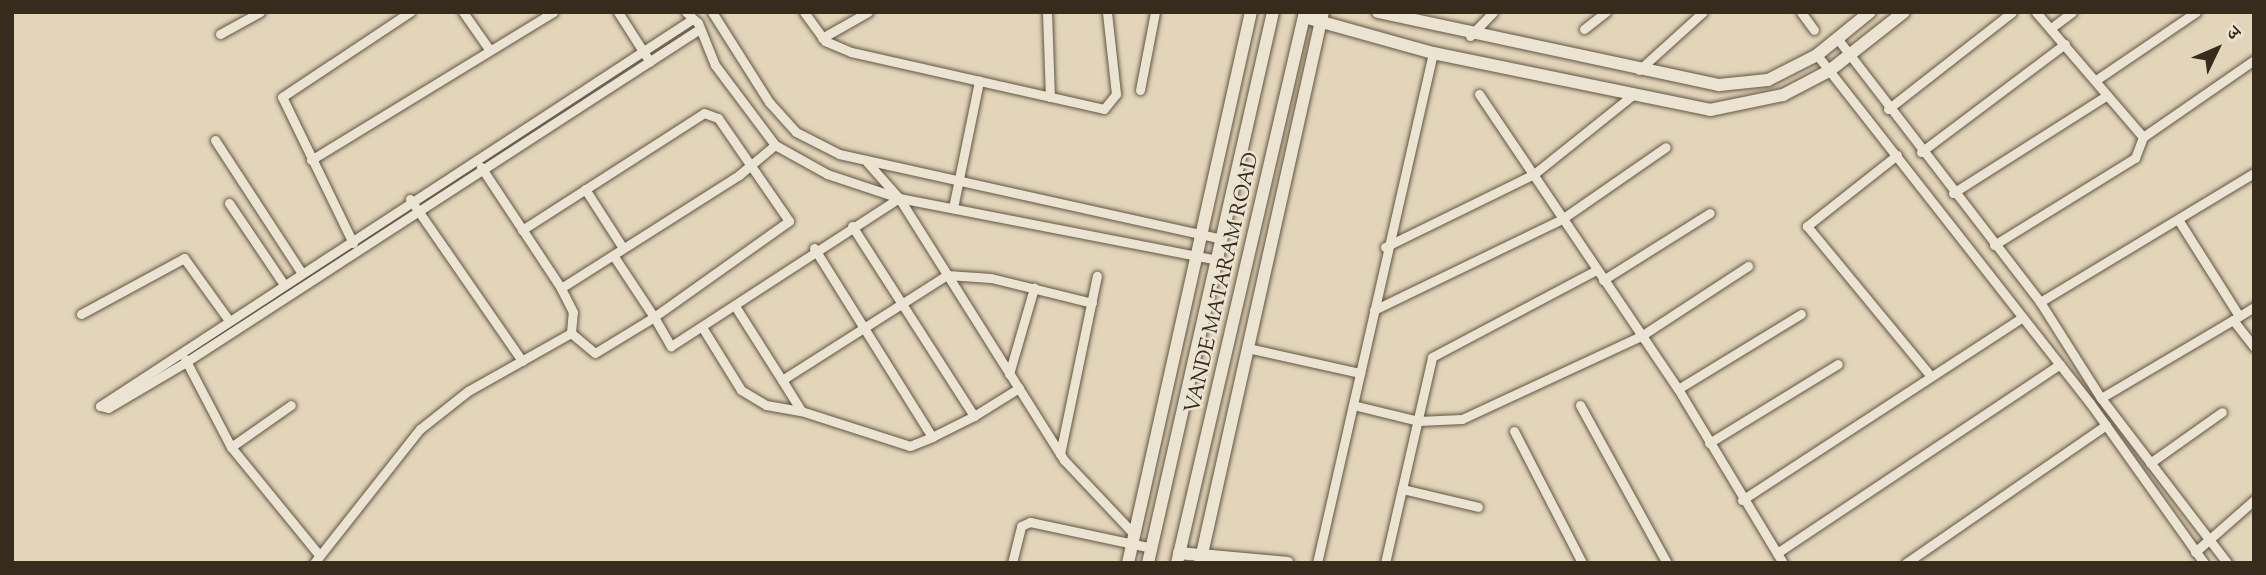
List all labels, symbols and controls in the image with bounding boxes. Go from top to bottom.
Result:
north arrow [2182,14,2252,84]
text: उ [2219,21,2246,47]
street label: VANDE MATARAM ROAD [1181,150,1265,416]

